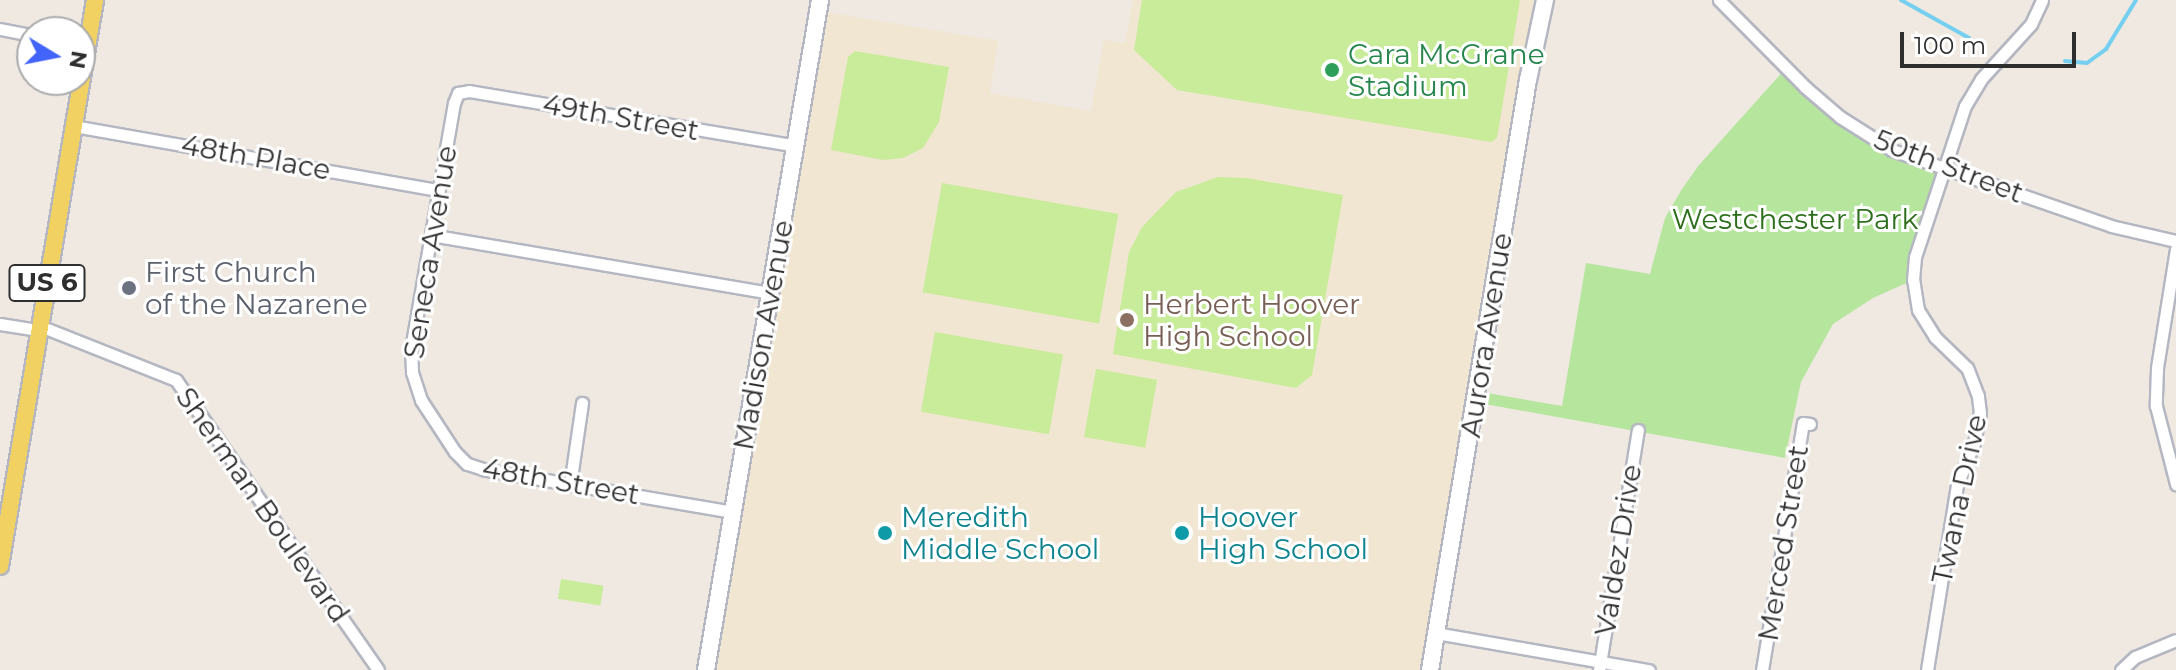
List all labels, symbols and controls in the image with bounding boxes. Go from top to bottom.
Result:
north arrow [16,16,96,96]
scale bar [1904,16,2080,66]
text: 100 m [1914,31,1986,60]
place label: Cara McGrane Stadium [1348,37,1545,103]
text: N [63,49,93,71]
marker: Cara McGrane Stadium [1323,61,1341,79]
street label: 49th Street [540,87,702,147]
street label: 50th Street [1870,122,2028,210]
street label: 48th Place [179,127,333,187]
street label: Seneca Avenue [397,143,463,361]
park label: Westchester Park [1672,202,1918,236]
street label: Madison Avenue [726,217,800,453]
street label: Aurora Avenue [1453,230,1519,440]
place label: First Church of the Nazarene [145,255,368,321]
road number: US 6 [7,261,87,305]
marker: First Church of the Nazarene [120,279,138,297]
place label: Herbert Hoover High School [1143,287,1360,353]
marker: Herbert Hoover High School [1118,311,1136,329]
street label: Sherman Boulevard [169,381,357,629]
street label: Twana Drive [1925,411,1993,587]
street label: Merced Street [1751,443,1815,643]
street label: 48th Street [480,451,642,511]
street label: Valdez Drive [1588,462,1648,638]
place label: Meredith Middle School [901,500,1099,566]
place label: Hoover High School [1198,500,1368,566]
marker: Meredith Middle School [876,524,894,542]
marker: Hoover High School [1173,524,1191,542]

